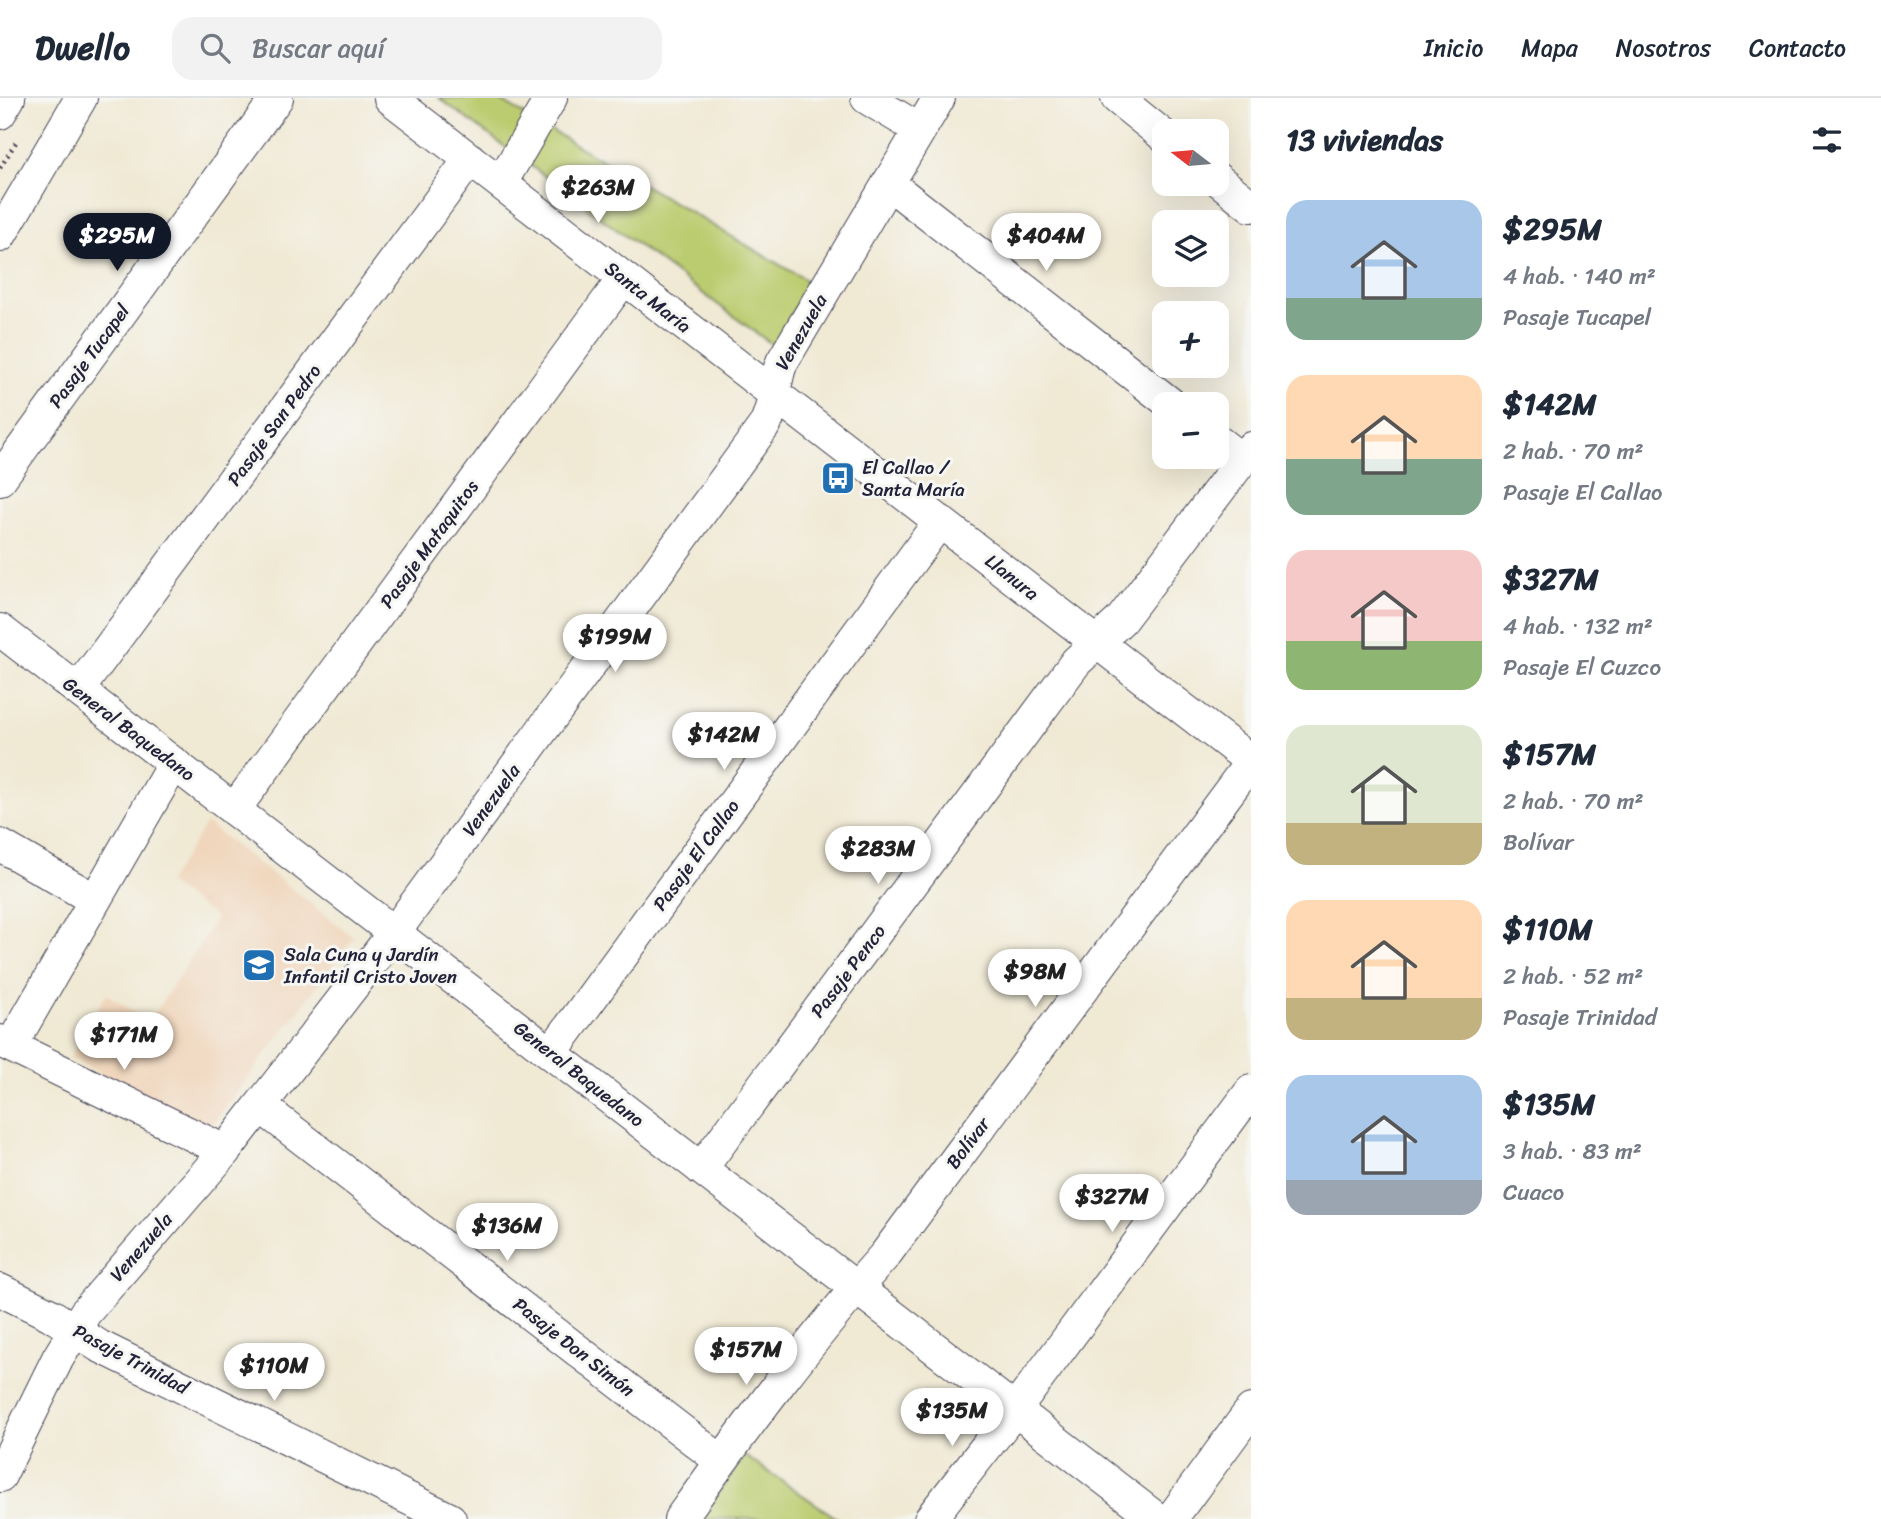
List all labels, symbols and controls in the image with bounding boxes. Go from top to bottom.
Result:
search box [172,17,662,80]
text: Dwello [35,19,130,77]
text: Buscar aquí [252,25,385,71]
text: Inicio [1424,27,1483,69]
text: Mapa [1521,27,1578,69]
text: Nosotros [1616,27,1711,69]
text: Contacto [1749,27,1846,69]
icon: search [196,29,234,67]
text: 13 viviendas [1286,113,1443,167]
north arrow [1152,119,1228,196]
map controls [1152,119,1229,469]
icon: filters [1808,121,1846,159]
pin: $263M [549,166,647,225]
text: $263M [561,167,635,208]
text: $295M [1503,202,1602,256]
button: layers [1152,210,1229,287]
pin: $295M [68,214,166,273]
pin: $404M [997,214,1095,273]
text: $295M [79,215,155,256]
text: $404M [1007,215,1085,256]
icon: home [1342,228,1426,312]
street label: Santa María [597,252,699,342]
text: 4 hab. · 140 m² [1503,256,1656,297]
street label: Venezuela [766,287,836,376]
street label: Pasaje Tucapel [40,296,139,415]
text: Pasaje Tucapel [1503,297,1651,338]
button: + [1152,301,1229,378]
street label: Pasaje San Pedro [218,357,330,493]
text: $142M [1503,377,1597,431]
button: − [1152,392,1229,469]
icon: home [1342,403,1426,487]
text: 2 hab. · 70 m² [1503,431,1644,472]
place label: El Callao / Santa María [862,451,965,506]
bus stop icon: El Callao / Santa María [819,459,857,497]
text: Pasaje El Callao [1503,472,1662,513]
street label: Pasaje Mataquitos [371,473,487,615]
street label: Llanura [978,545,1047,609]
text: $327M [1503,552,1599,606]
icon: home [1342,578,1426,662]
text: 4 hab. · 132 m² [1503,606,1653,647]
pin: $199M [566,614,664,674]
text: $199M [579,616,651,657]
text: Pasaje El Cuzco [1503,647,1661,688]
street label: General Baquedano [56,668,203,790]
pin: $142M [675,712,773,772]
text: $142M [688,714,760,755]
text: $157M [1503,727,1596,781]
icon: home [1342,753,1426,837]
street label: Venezuela [453,756,529,843]
text: 2 hab. · 70 m² [1503,781,1644,822]
street label: Pasaje El Callao [644,792,748,918]
text: Bolívar [1503,822,1574,863]
pin: $283M [829,826,927,886]
text: $283M [841,828,915,869]
text: $110M [1503,902,1592,956]
street label: Pasaje Penco [802,917,895,1025]
icon: home [1342,928,1426,1012]
place label: Sala Cuna y Jardín Infantil Cristo Joven [283,938,457,993]
school or university icon: Sala Cuna y Jardín Infantil Cristo Joven [240,946,278,984]
pin: $98M [994,950,1076,1009]
text: $98M [1004,951,1066,992]
text: 2 hab. · 52 m² [1503,956,1643,997]
text: Pasaje Trinidad [1503,997,1657,1038]
pin: $171M [75,1012,173,1072]
street label: General Baquedano [506,1012,652,1136]
text: $171M [90,1014,158,1055]
text: $135M [1503,1077,1595,1131]
icon: home [1342,1103,1426,1187]
street label: Bolívar [937,1109,999,1176]
text: 3 hab. · 83 m² [1503,1131,1642,1172]
text: Cuaco [1503,1172,1564,1213]
pin: $327M [1063,1174,1161,1234]
text: $327M [1075,1176,1149,1217]
street label: Venezuela [101,1204,181,1289]
pin: $136M [458,1204,556,1263]
text: $136M [472,1205,542,1246]
street label: Pasaje Don Simón [506,1289,642,1405]
street label: Pasaje Trinidad [67,1315,197,1404]
pin: $157M [697,1328,795,1387]
text: $157M [710,1329,782,1370]
pin: $110M [225,1344,323,1403]
text: $110M [240,1345,308,1386]
pin: $135M [903,1388,1001,1448]
text: $135M [917,1390,987,1431]

